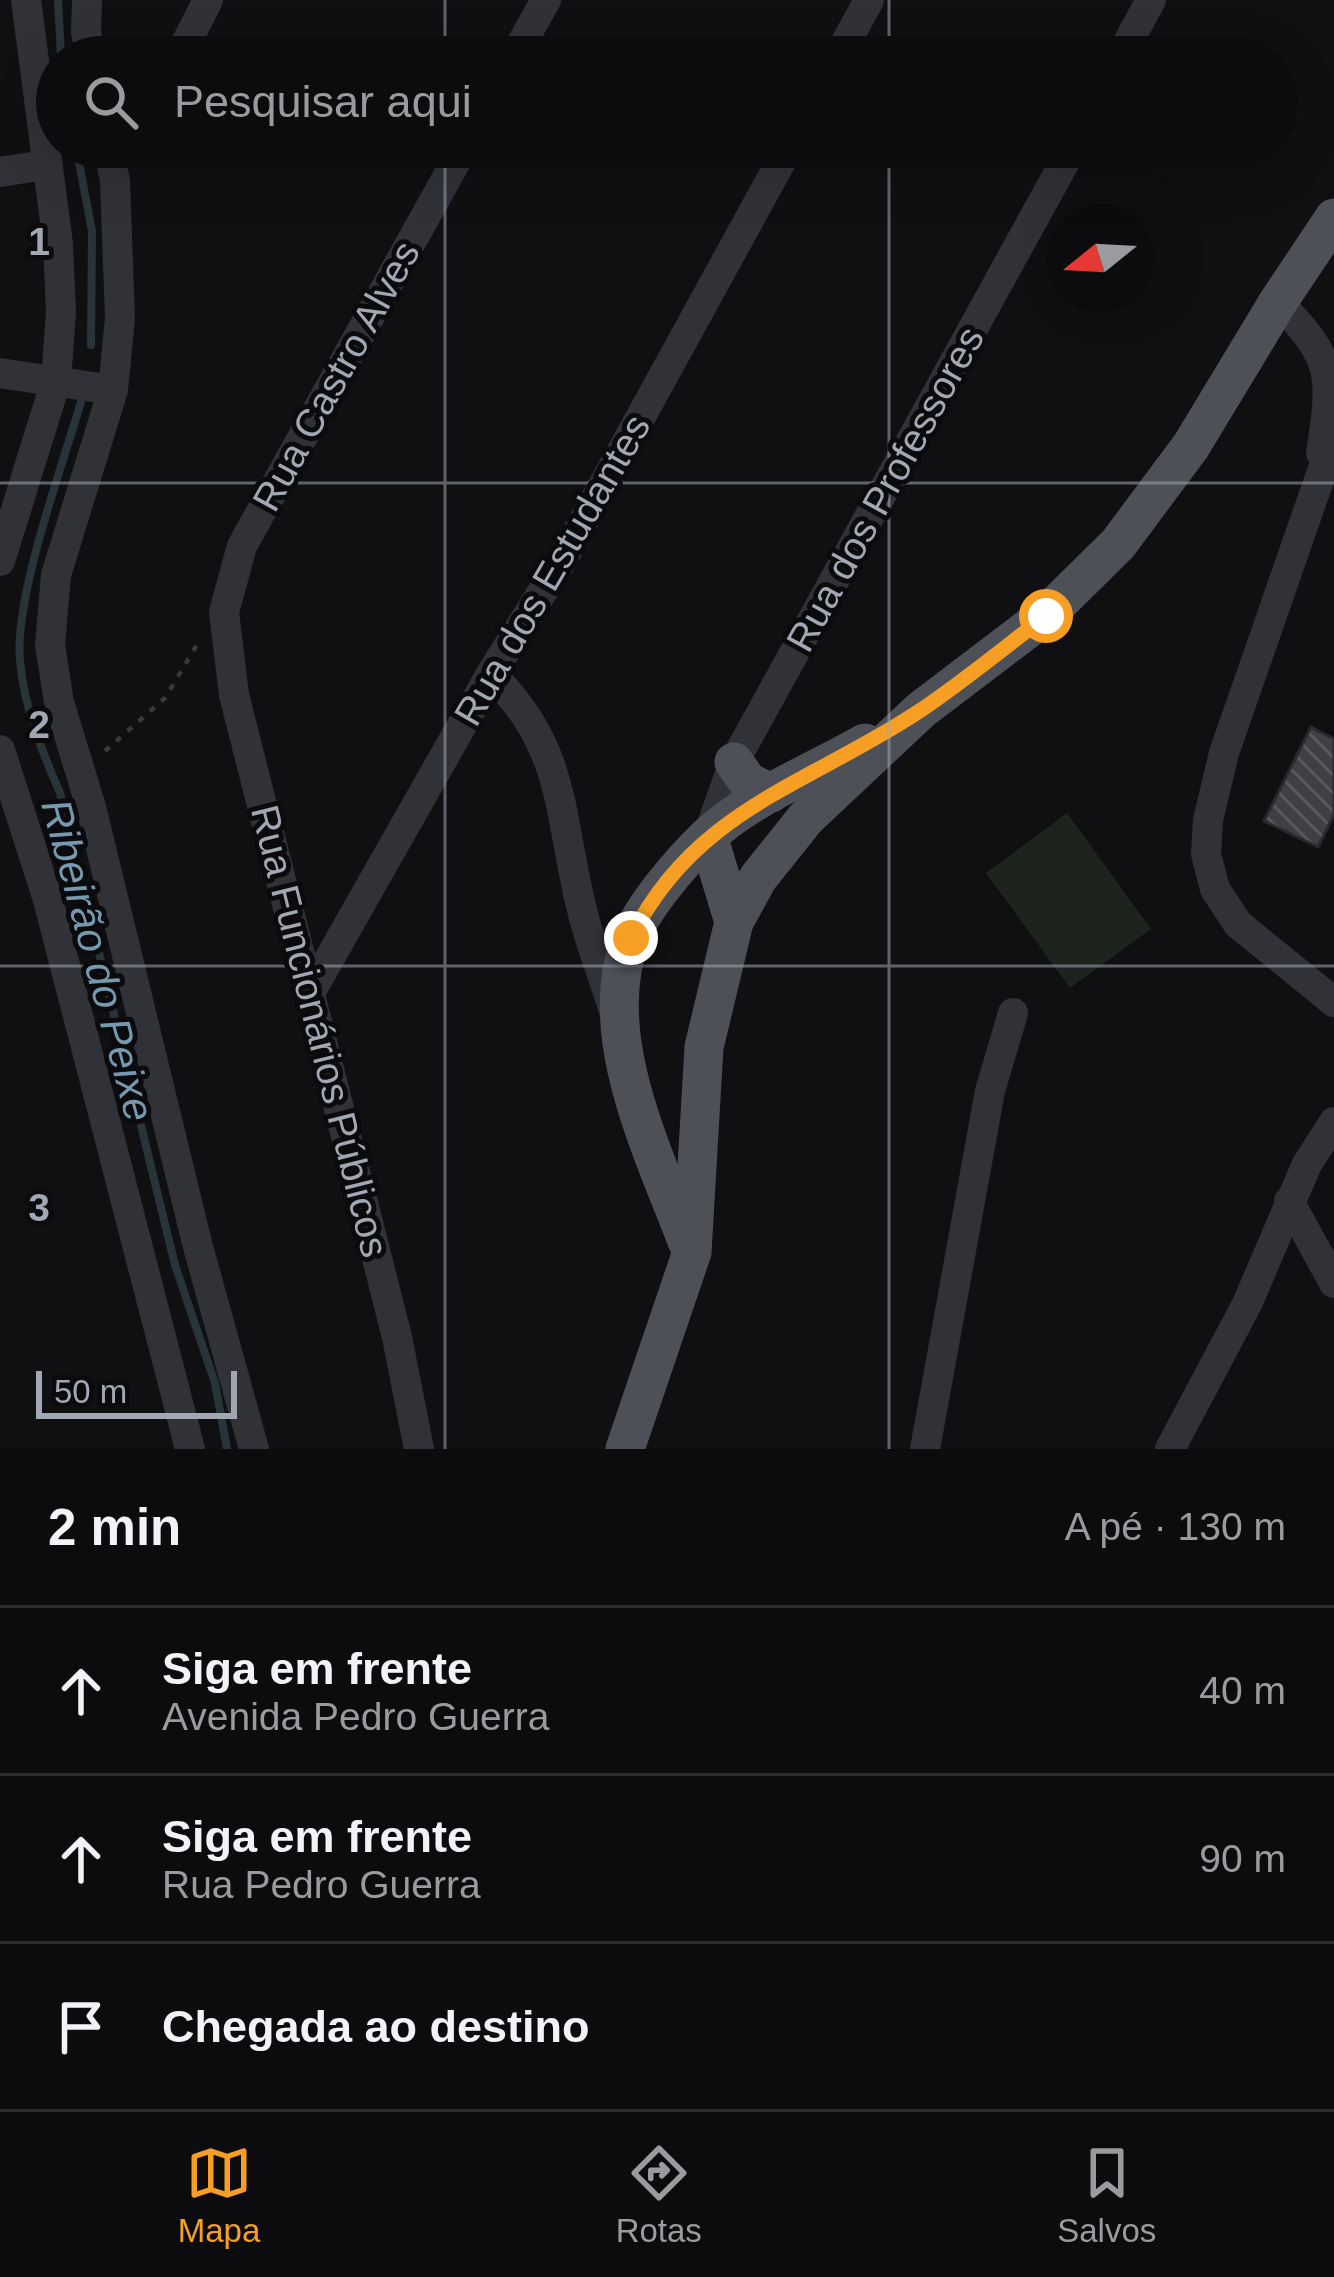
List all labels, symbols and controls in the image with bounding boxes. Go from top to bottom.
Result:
search box [36,36,1298,168]
icon: search [78,69,144,135]
text: Pesquisar aqui [174,76,472,127]
north arrow [1046,204,1154,312]
text: 1 [28,220,50,263]
street label: Rua Castro Alves [244,234,428,518]
street label: Rua dos Professores [778,319,992,659]
street label: Rua dos Estudantes [446,407,658,733]
route start [1019,589,1073,643]
text: 2 [28,703,50,746]
water label: Ribeirão do Peixe [32,794,164,1126]
street label: Rua Funcionários Públicos [243,801,397,1261]
route end [604,911,658,965]
text: 3 [28,1186,50,1229]
scale bar [36,1365,237,1418]
text: 50 m [54,1373,127,1410]
text: 2 min [48,1499,181,1556]
text: A pé · 130 m [1065,1505,1286,1548]
text: Siga em frente [162,1643,472,1694]
icon: ahead [48,1658,114,1724]
text: 40 m [1199,1669,1286,1712]
text: Avenida Pedro Guerra [162,1695,549,1738]
text: Siga em frente [162,1811,472,1862]
icon: ahead [48,1826,114,1892]
text: 90 m [1199,1837,1286,1880]
text: Rua Pedro Guerra [162,1863,481,1906]
icon: arrive [48,1994,114,2060]
text: Chegada ao destino [162,2001,590,2052]
tab: Mapa [178,2140,260,2250]
tab: Rotas [616,2140,702,2250]
tab: Salvos [1057,2140,1156,2250]

